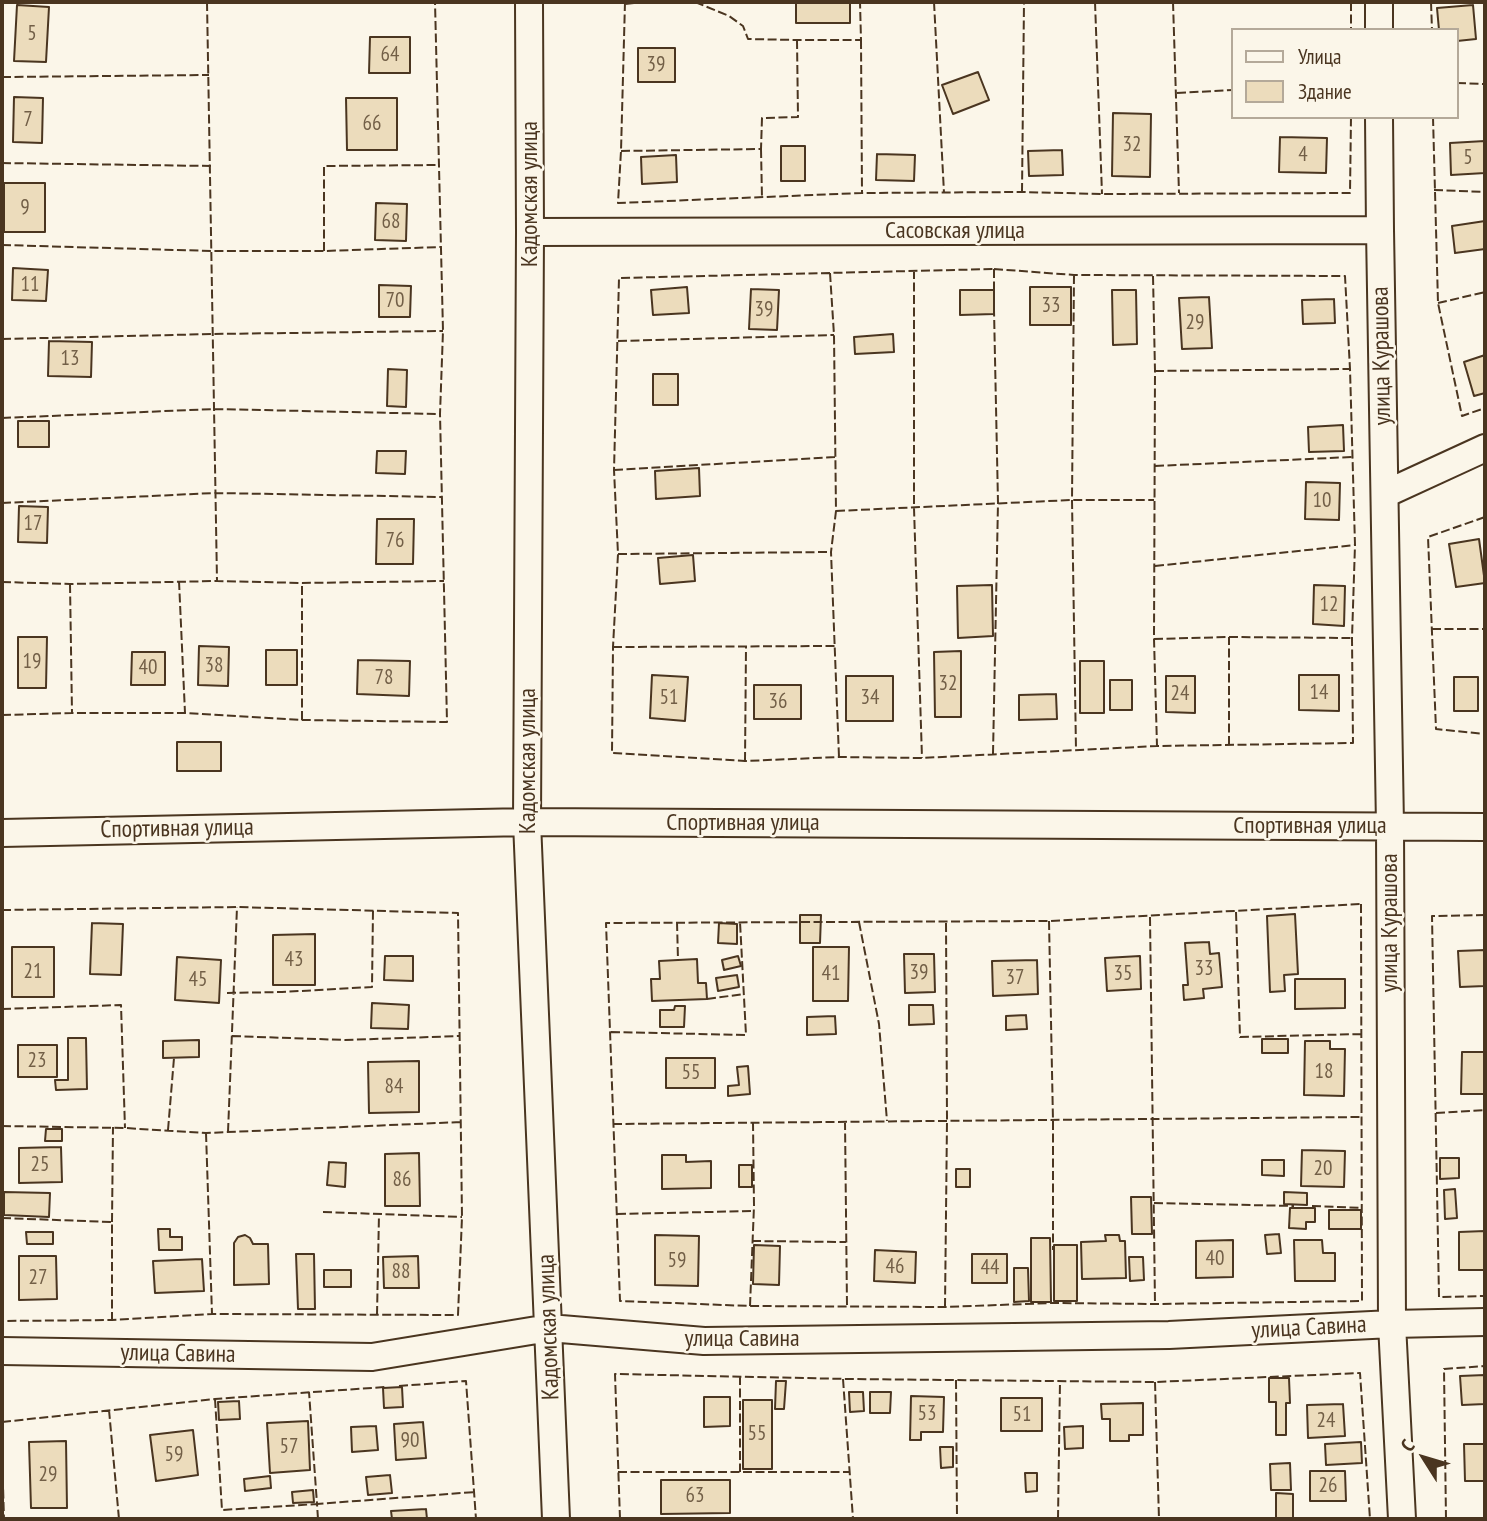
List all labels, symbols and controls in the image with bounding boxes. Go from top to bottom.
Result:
house number: 5 [27,21,37,47]
legend [1232,28,1459,119]
house number: 64 [381,42,399,68]
text: Улица [1298,43,1341,70]
house number: 39 [647,52,665,78]
text: Здание [1298,78,1352,105]
house number: 7 [23,107,33,133]
house number: 66 [363,111,381,137]
street label: Кадомская улица [516,121,544,267]
house number: 32 [1123,132,1141,158]
house number: 4 [1298,142,1308,168]
house number: 5 [1463,145,1473,171]
house number: 9 [20,195,30,221]
house number: 68 [382,209,400,235]
street label: Сасовская улица [885,217,1025,245]
house number: 11 [21,272,39,298]
street label: улица Курашова [1366,286,1398,426]
house number: 70 [386,288,404,314]
house number: 33 [1042,293,1060,319]
house number: 39 [755,297,773,323]
house number: 29 [1186,310,1204,336]
house number: 13 [61,346,79,372]
house number: 10 [1313,488,1331,514]
house number: 17 [24,511,42,537]
house number: 76 [386,528,404,554]
house number: 12 [1320,592,1338,618]
house number: 19 [23,649,41,675]
house number: 38 [205,653,223,679]
house number: 40 [139,655,157,681]
house number: 78 [375,665,393,691]
house number: 32 [939,671,957,697]
house number: 14 [1310,680,1328,706]
house number: 24 [1171,681,1189,707]
house number: 51 [660,685,678,711]
house number: 34 [861,685,879,711]
street label: Кадомская улица [514,688,542,834]
house number: 36 [769,689,787,715]
street label: Спортивная улица [666,809,820,837]
street label: Спортивная улица [1233,812,1387,840]
street label: Спортивная улица [100,813,254,845]
street label: улица Курашова [1376,854,1404,992]
house number: 43 [285,947,303,973]
house number: 33 [1195,956,1213,982]
house number: 21 [24,959,42,985]
house number: 39 [910,960,928,986]
house number: 41 [822,961,840,987]
house number: 35 [1114,961,1132,987]
house number: 37 [1006,965,1024,991]
house number: 45 [189,967,207,993]
house number: 23 [28,1048,46,1074]
house number: 18 [1315,1059,1333,1085]
house number: 55 [682,1060,700,1086]
house number: 84 [385,1074,403,1100]
house number: 25 [31,1152,49,1178]
house number: 20 [1314,1156,1332,1182]
house number: 86 [393,1167,411,1193]
house number: 40 [1206,1246,1224,1272]
house number: 59 [668,1248,686,1274]
street label: Кадомская улица [532,1254,566,1400]
house number: 46 [886,1254,904,1280]
house number: 44 [981,1255,999,1281]
house number: 88 [392,1259,410,1285]
house number: 27 [29,1265,47,1291]
street label: улица Савина [1251,1311,1367,1345]
street label: улица Савина [684,1325,800,1353]
street label: улица Савина [120,1339,236,1369]
house number: 53 [918,1401,936,1427]
house number: 51 [1013,1402,1031,1428]
house number: 24 [1317,1408,1335,1434]
house number: 55 [748,1421,766,1447]
north arrow [1389,1423,1459,1493]
house number: 90 [401,1428,419,1454]
house number: 57 [280,1434,298,1460]
text: С [1395,1435,1419,1456]
house number: 59 [165,1442,183,1468]
house number: 29 [39,1462,57,1488]
house number: 26 [1319,1473,1337,1499]
house number: 63 [686,1483,704,1509]

